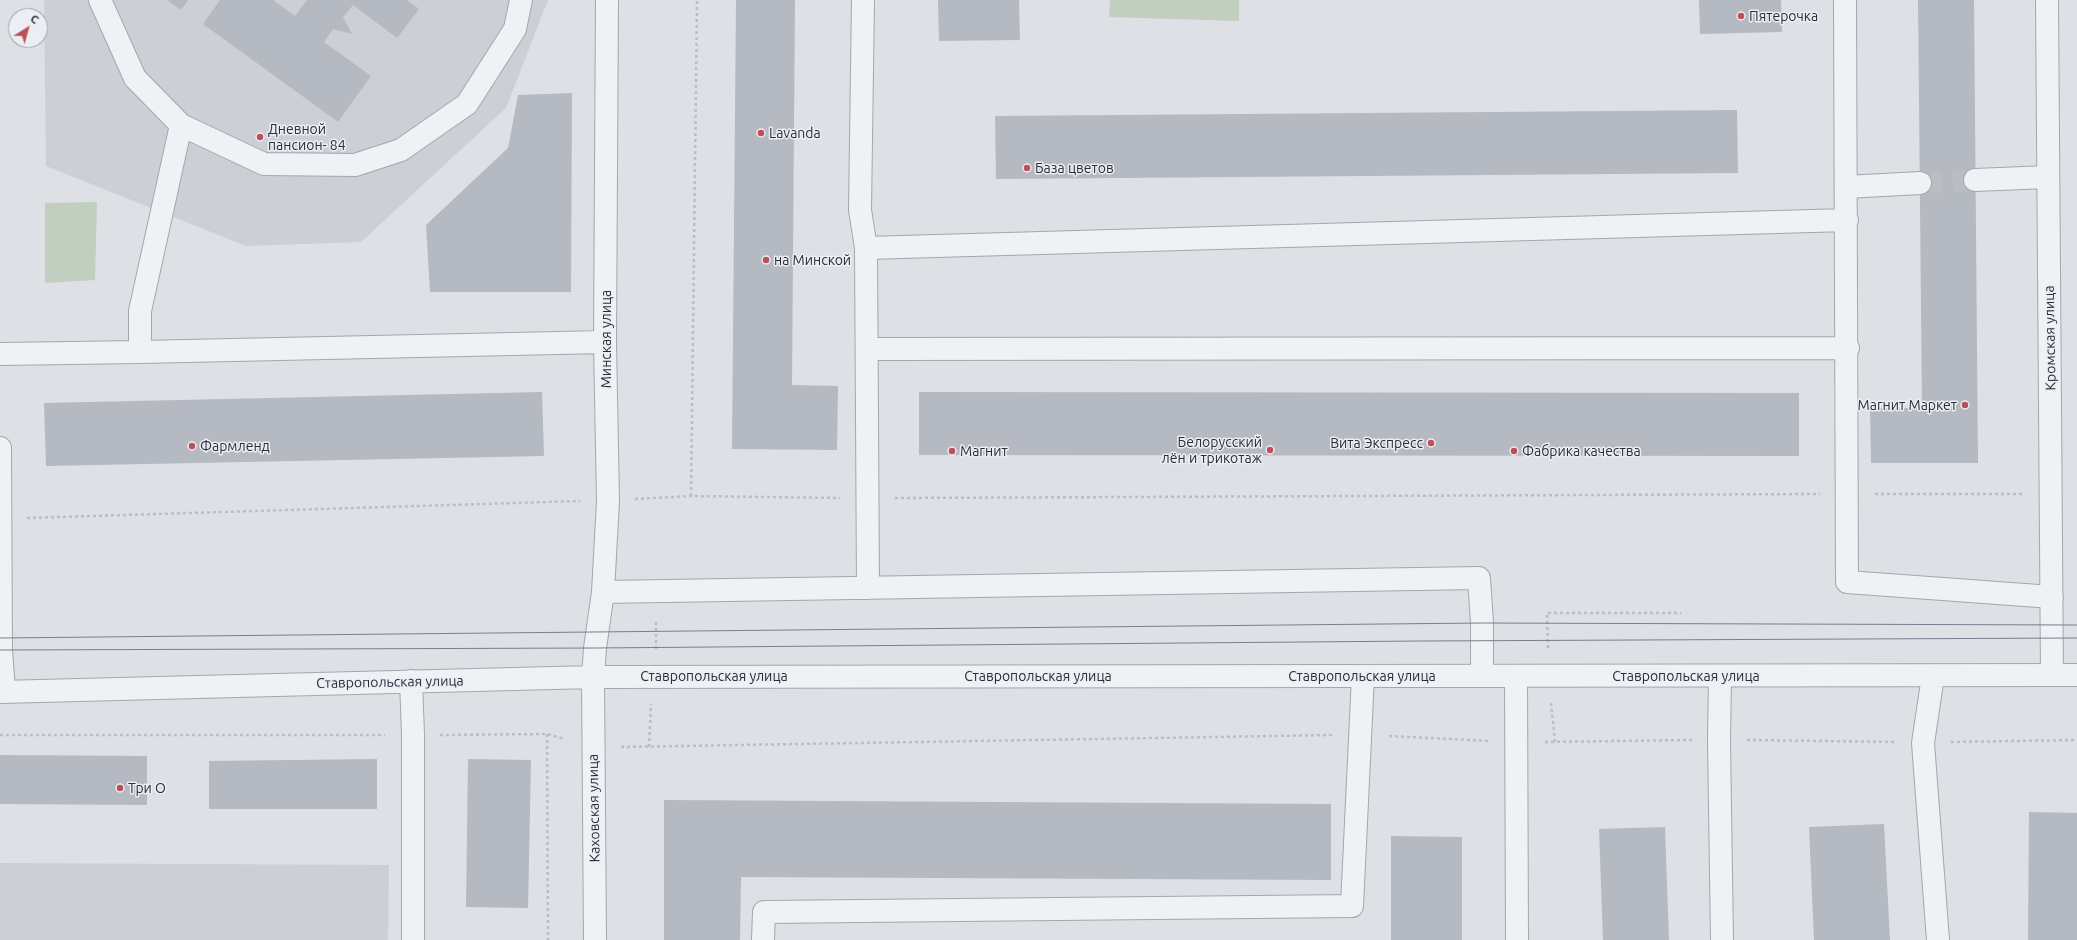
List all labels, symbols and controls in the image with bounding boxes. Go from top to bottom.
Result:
north arrow [8,8,48,48]
place label: Пятерочка [1749,8,1818,24]
marker: Пятерочка [1736,11,1746,21]
text: С [28,12,41,26]
place label: Дневной пансион- 84 [268,121,346,154]
place label: Lavanda [769,125,821,141]
marker: Lavanda [756,128,766,138]
marker: Дневной пансион- 84 [255,132,265,142]
place label: База цветов [1035,160,1114,176]
marker: База цветов [1022,163,1032,173]
place label: на Минской [774,252,851,268]
marker: на Минской [761,255,771,265]
street label: Кромская улица [2041,285,2059,391]
street label: Минская улица [598,290,614,388]
place label: Магнит Маркет [1858,397,1957,413]
marker: Магнит Маркет [1960,400,1970,410]
place label: Белорусский лён и трикотаж [1162,434,1262,466]
place label: Вита Экспресс [1330,435,1423,451]
place label: Фармленд [200,438,270,454]
marker: Вита Экспресс [1426,438,1436,448]
marker: Фармленд [187,441,197,451]
place label: Магнит [960,443,1008,459]
place label: Фабрика качества [1522,443,1641,459]
marker: Белорусский лён и трикотаж [1265,445,1275,455]
marker: Магнит [947,446,957,456]
marker: Фабрика качества [1509,446,1519,456]
street label: Ставропольская улица [640,668,788,684]
street label: Ставропольская улица [964,668,1112,684]
street label: Ставропольская улица [1288,668,1436,684]
street label: Ставропольская улица [1612,668,1760,684]
street label: Ставропольская улица [316,672,464,692]
street label: Каховская улица [585,754,603,862]
place label: Три О [128,780,166,796]
marker: Три О [115,783,125,793]

